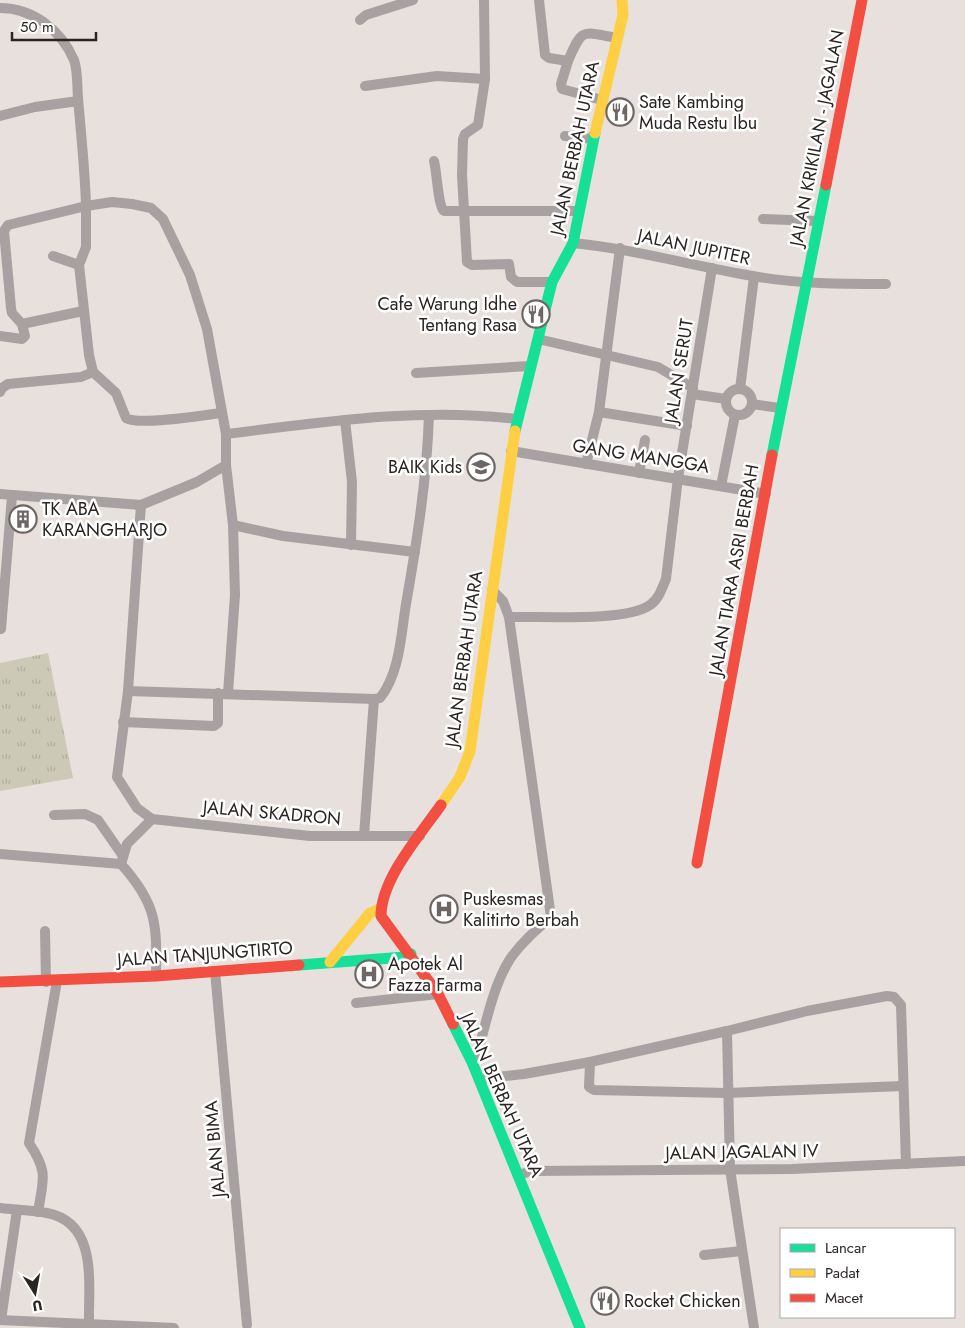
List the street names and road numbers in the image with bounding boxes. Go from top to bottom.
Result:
street label: JALAN KRIKILAN - JAGALAN [783,28,851,250]
street label: JALAN BERBAH UTARA [543,58,606,240]
street label: JALAN JUPITER [633,222,753,272]
street label: JALAN SERUT [658,316,700,427]
street label: GANG MANGGA [571,432,711,480]
street label: JALAN TIARA ASRI BERBAH [702,462,765,680]
street label: JALAN BERBAH UTARA [438,569,489,751]
street label: JALAN SKADRON [200,794,342,832]
street label: JALAN TANJUNGTIRTO [114,935,294,973]
street label: JALAN BERBAH UTARA [453,1007,550,1182]
street label: JALAN BIMA [198,1099,232,1200]
street label: JALAN JAGALAN IV [663,1138,819,1166]

